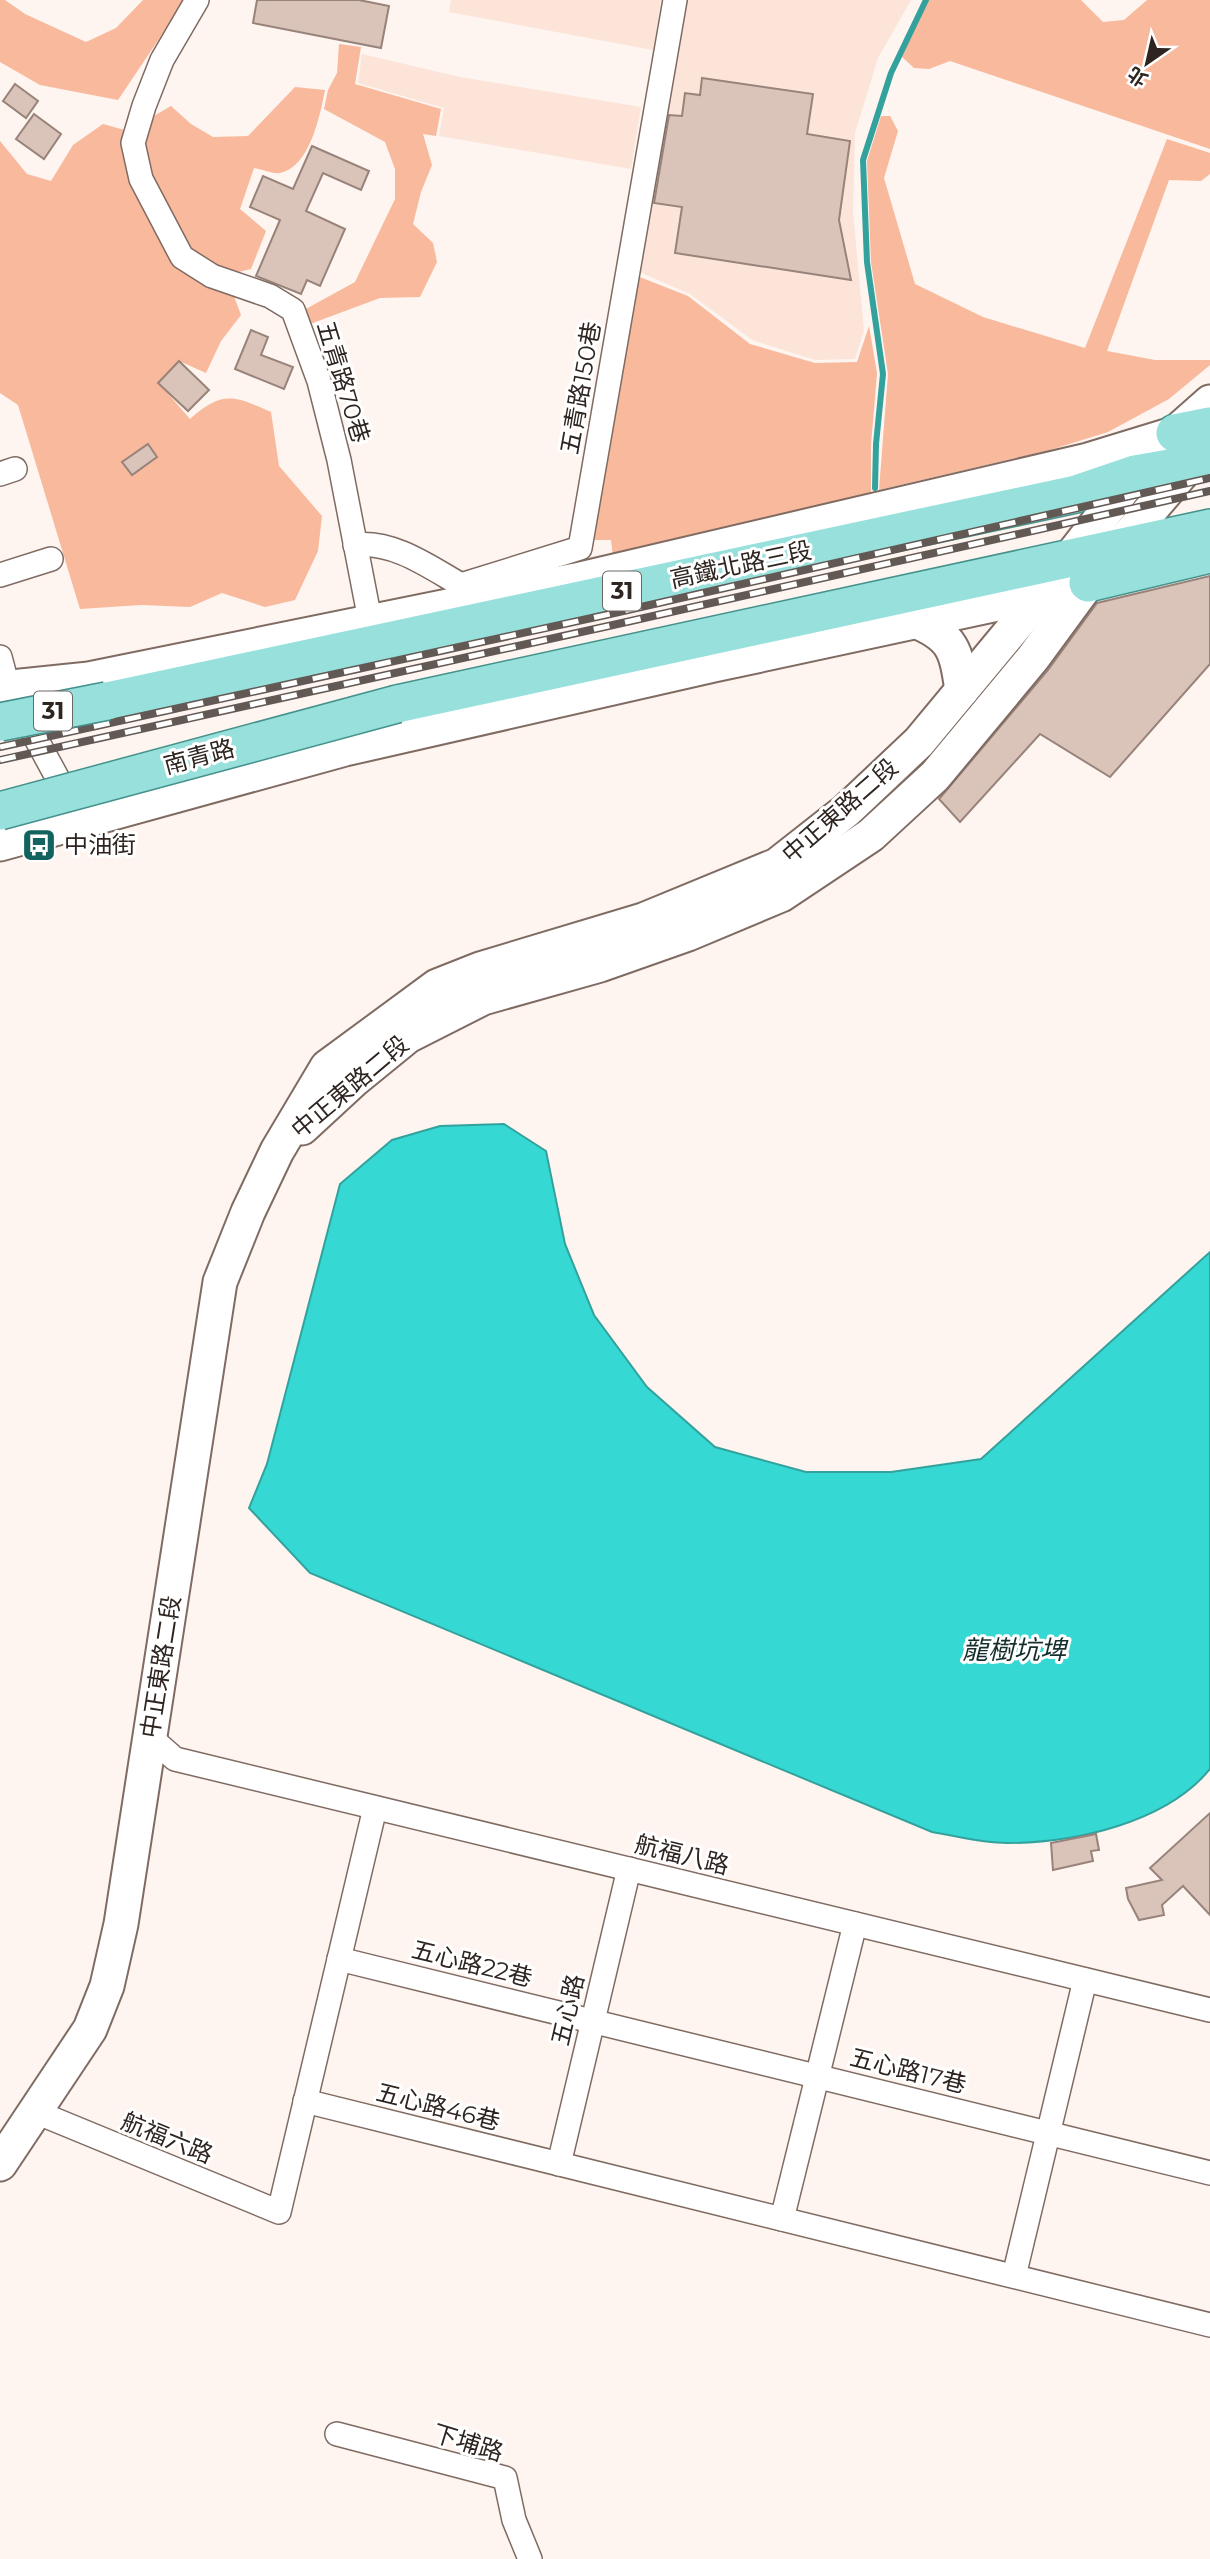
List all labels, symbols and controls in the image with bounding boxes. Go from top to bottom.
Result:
north arrow [1112,28,1182,98]
text: 北 [1123,62,1152,92]
street label: 五青路70巷 [311,318,376,446]
street label: 五青路150巷 [555,319,606,456]
street label: 高鐵北路三段 [667,535,814,594]
road number: 31 [603,572,641,610]
road number: 31 [34,692,72,730]
street label: 南青路 [160,733,237,780]
street label: 中正東路二段 [776,752,904,869]
bus stop icon: 中油街 [20,826,58,864]
place label: 中油街 [64,830,136,859]
street label: 中正東路二段 [285,1029,414,1144]
street label: 中正東路二段 [135,1594,186,1740]
water label: 龍樹坑埤 [962,1634,1069,1666]
street label: 航福八路 [632,1829,732,1880]
street label: 五心路22巷 [409,1935,535,1992]
street label: 五心路 [545,1972,590,2048]
street label: 五心路17巷 [847,2042,969,2099]
street label: 五心路46巷 [373,2077,503,2136]
street label: 航福六路 [117,2106,217,2169]
street label: 下埔路 [429,2418,507,2467]

